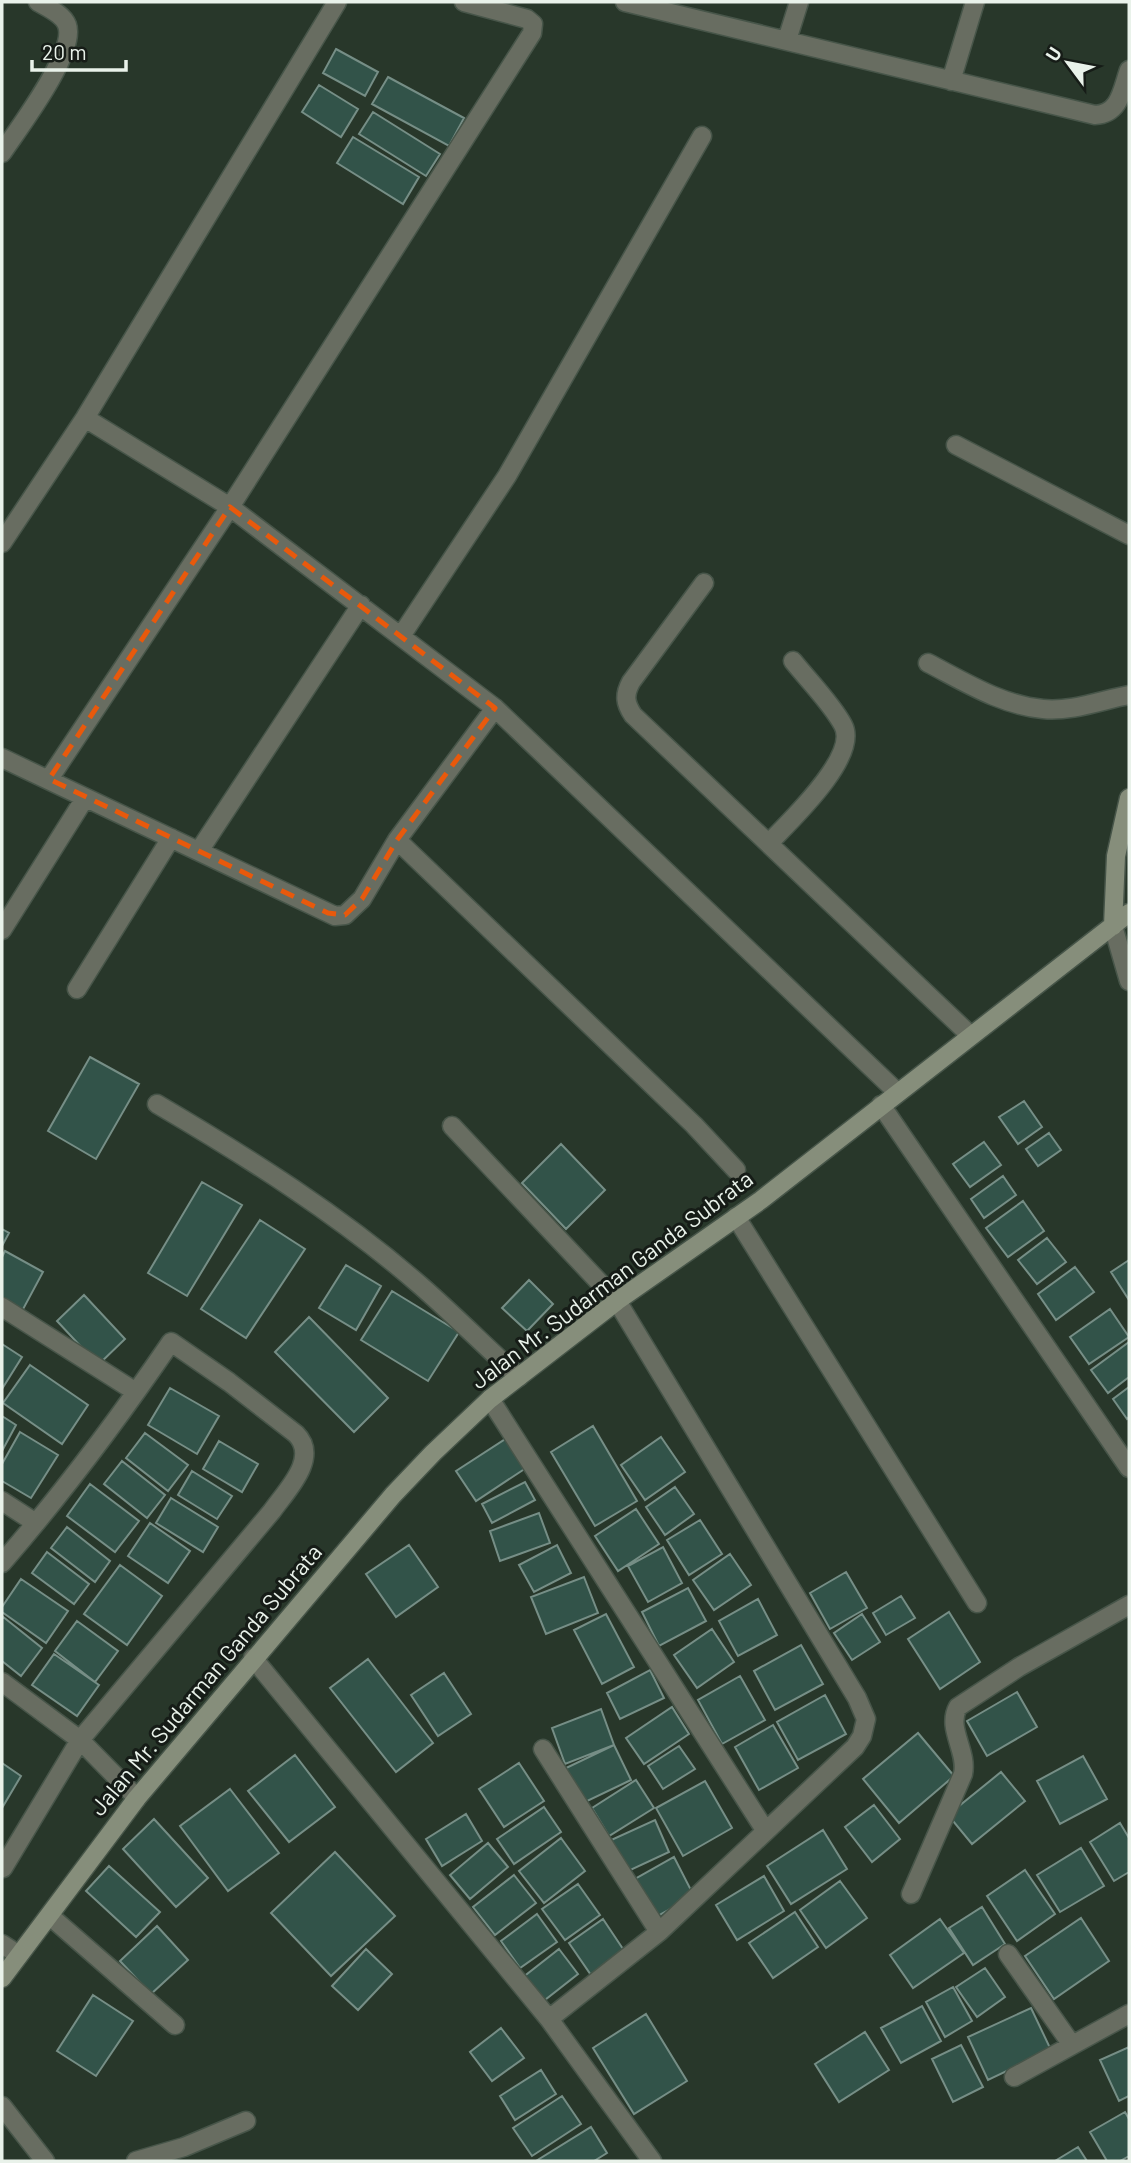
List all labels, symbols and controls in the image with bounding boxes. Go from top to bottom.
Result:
scale bar [32,28,126,72]
north arrow [1033,28,1103,98]
text: 20 m [42,39,87,64]
text: U [1040,43,1066,65]
street label: Jalan Mr. Sudarman Ganda Subrata [465,1164,758,1394]
street label: Jalan Mr. Sudarman Ganda Subrata [83,1538,327,1821]

